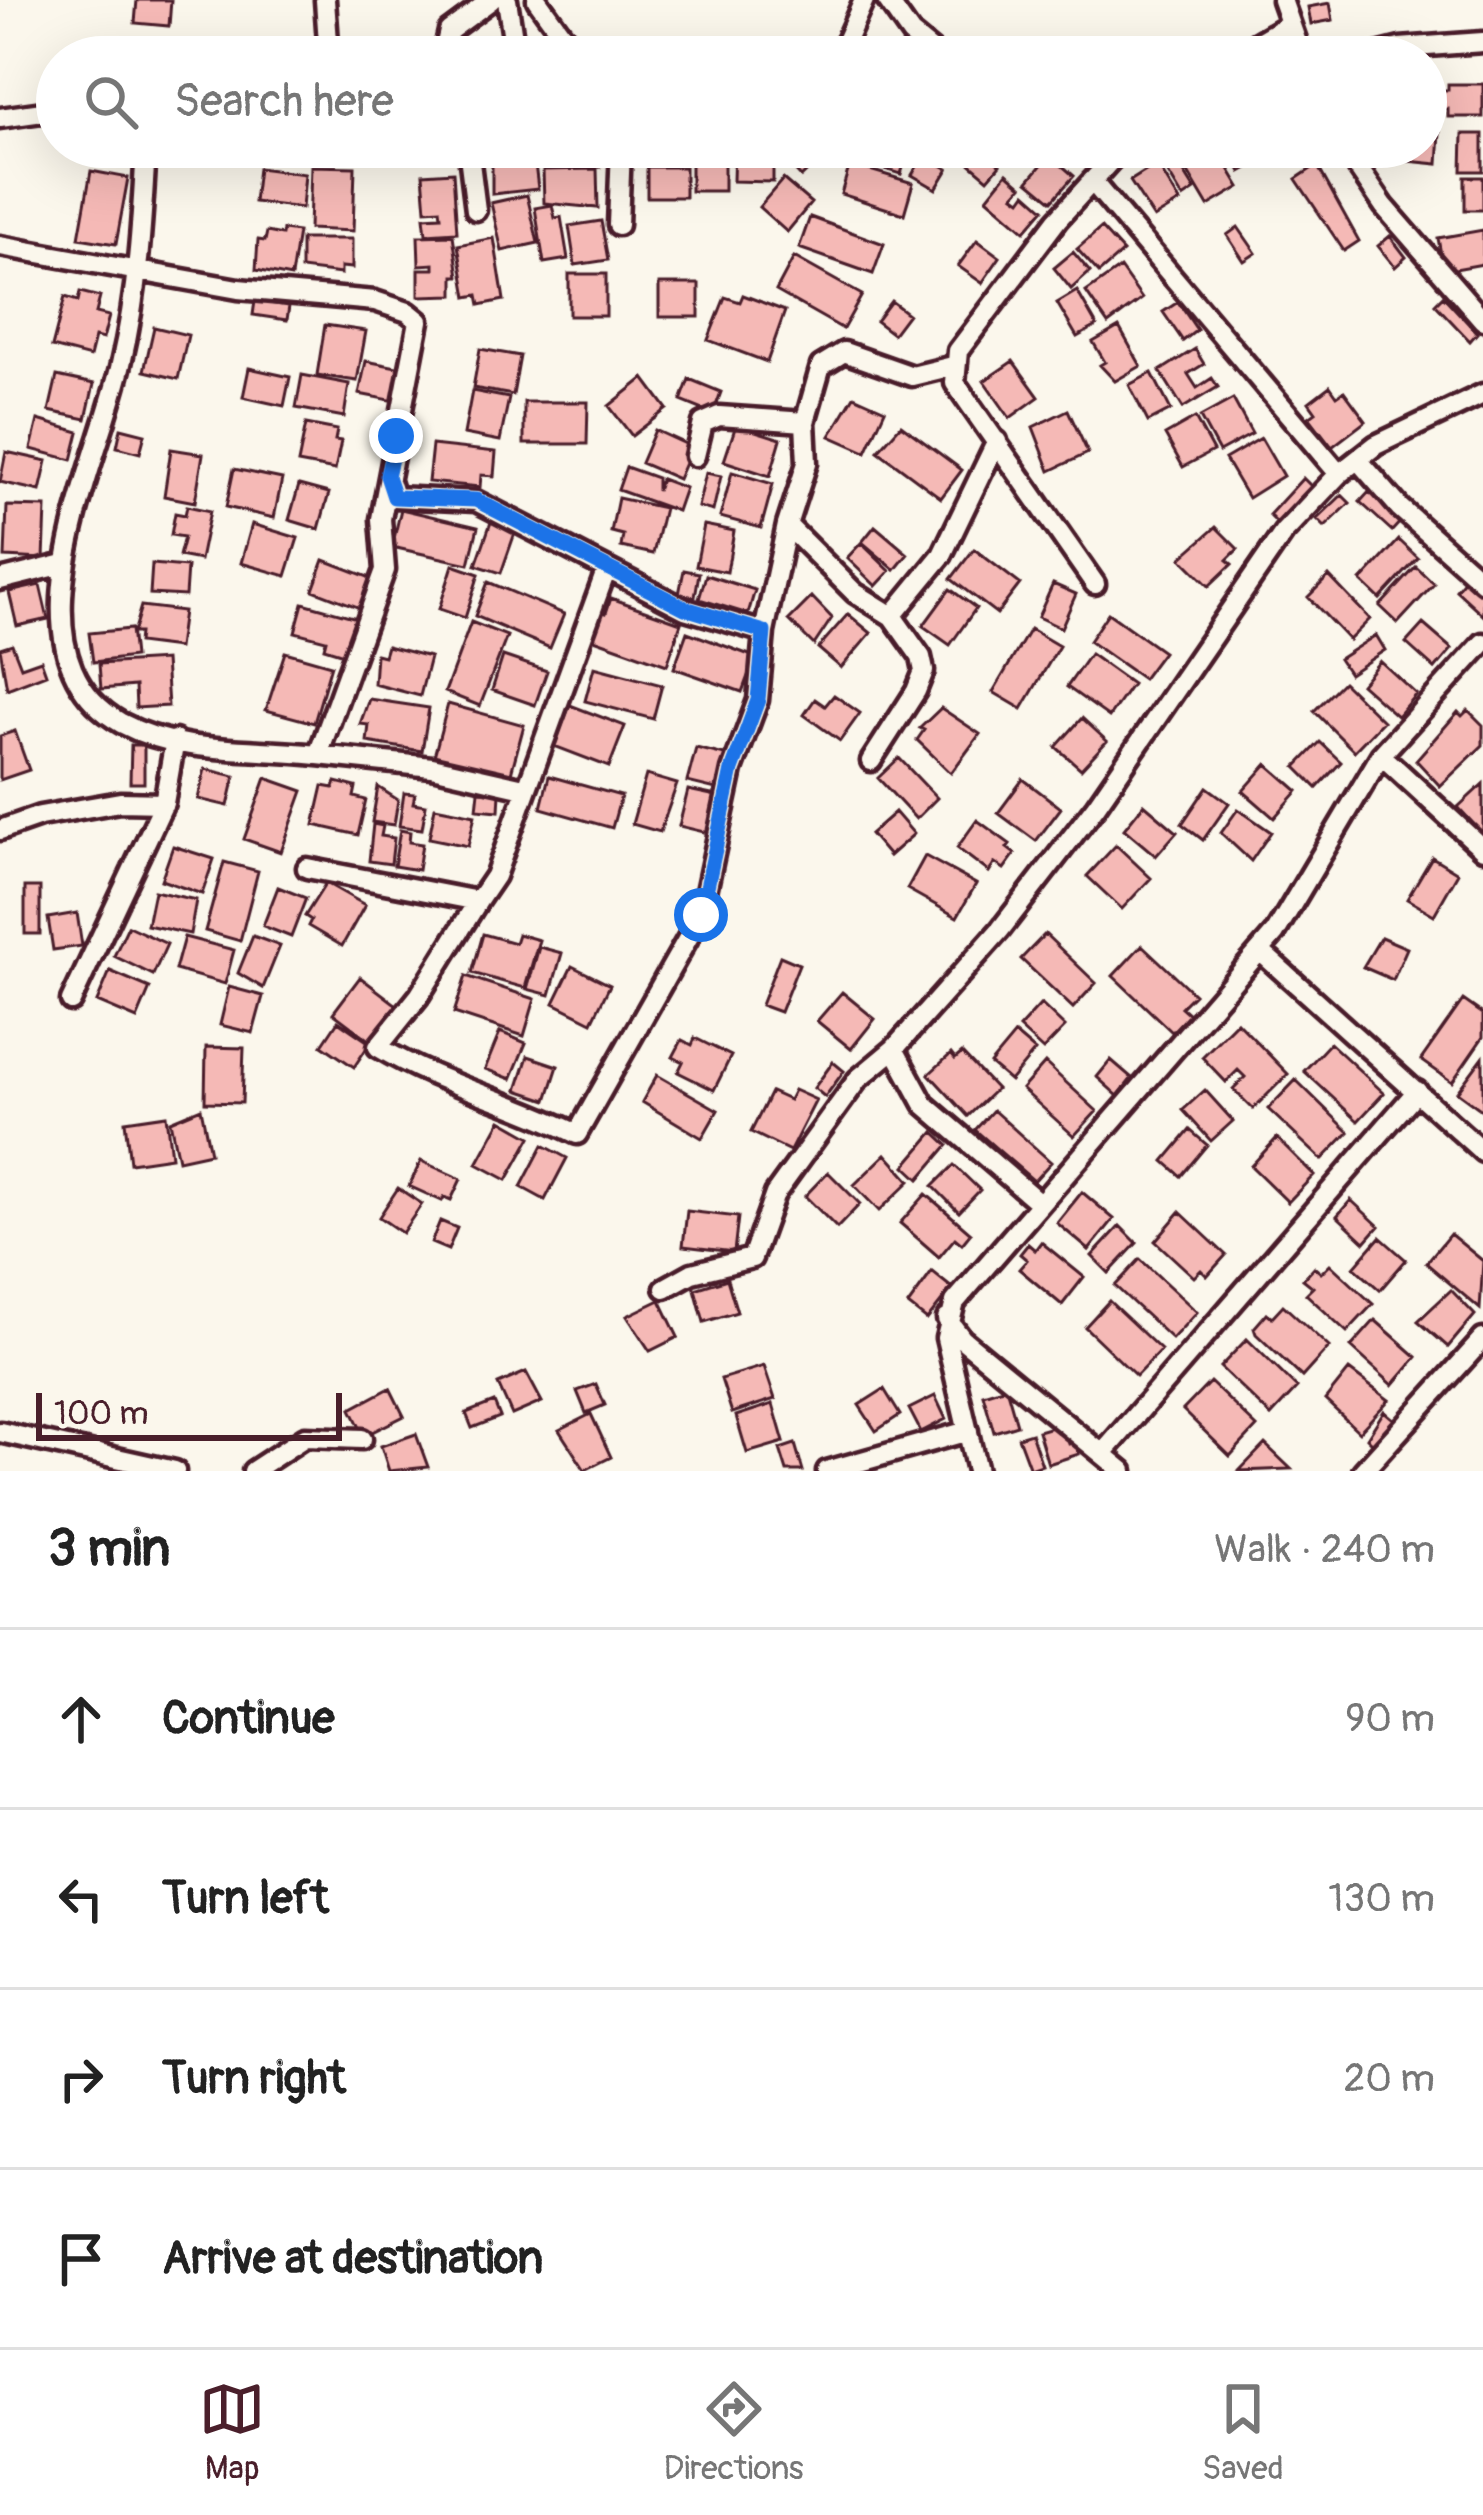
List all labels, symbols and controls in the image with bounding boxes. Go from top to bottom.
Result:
search box [36,36,1447,168]
icon: search [78,69,144,135]
text: Search here [174,74,394,130]
route end [369,409,423,463]
route start [674,888,728,942]
scale bar [36,1387,342,1440]
text: 100 m [54,1393,148,1434]
text: 3 min [48,1517,170,1581]
text: Walk · 240 m [1214,1525,1435,1574]
icon: ahead [48,1686,114,1752]
text: Continue [162,1691,335,1747]
text: 90 m [1345,1694,1435,1743]
icon: left [48,1866,114,1932]
text: Turn left [162,1871,329,1927]
text: 130 m [1328,1874,1435,1923]
icon: right [48,2046,114,2112]
text: Turn right [162,2051,346,2107]
text: 20 m [1343,2054,1435,2103]
icon: arrive [48,2226,114,2292]
text: Arrive at destination [162,2231,543,2287]
tab: Map [199,2376,265,2489]
tab: Directions [664,2376,804,2489]
tab: Saved [1202,2376,1284,2489]

